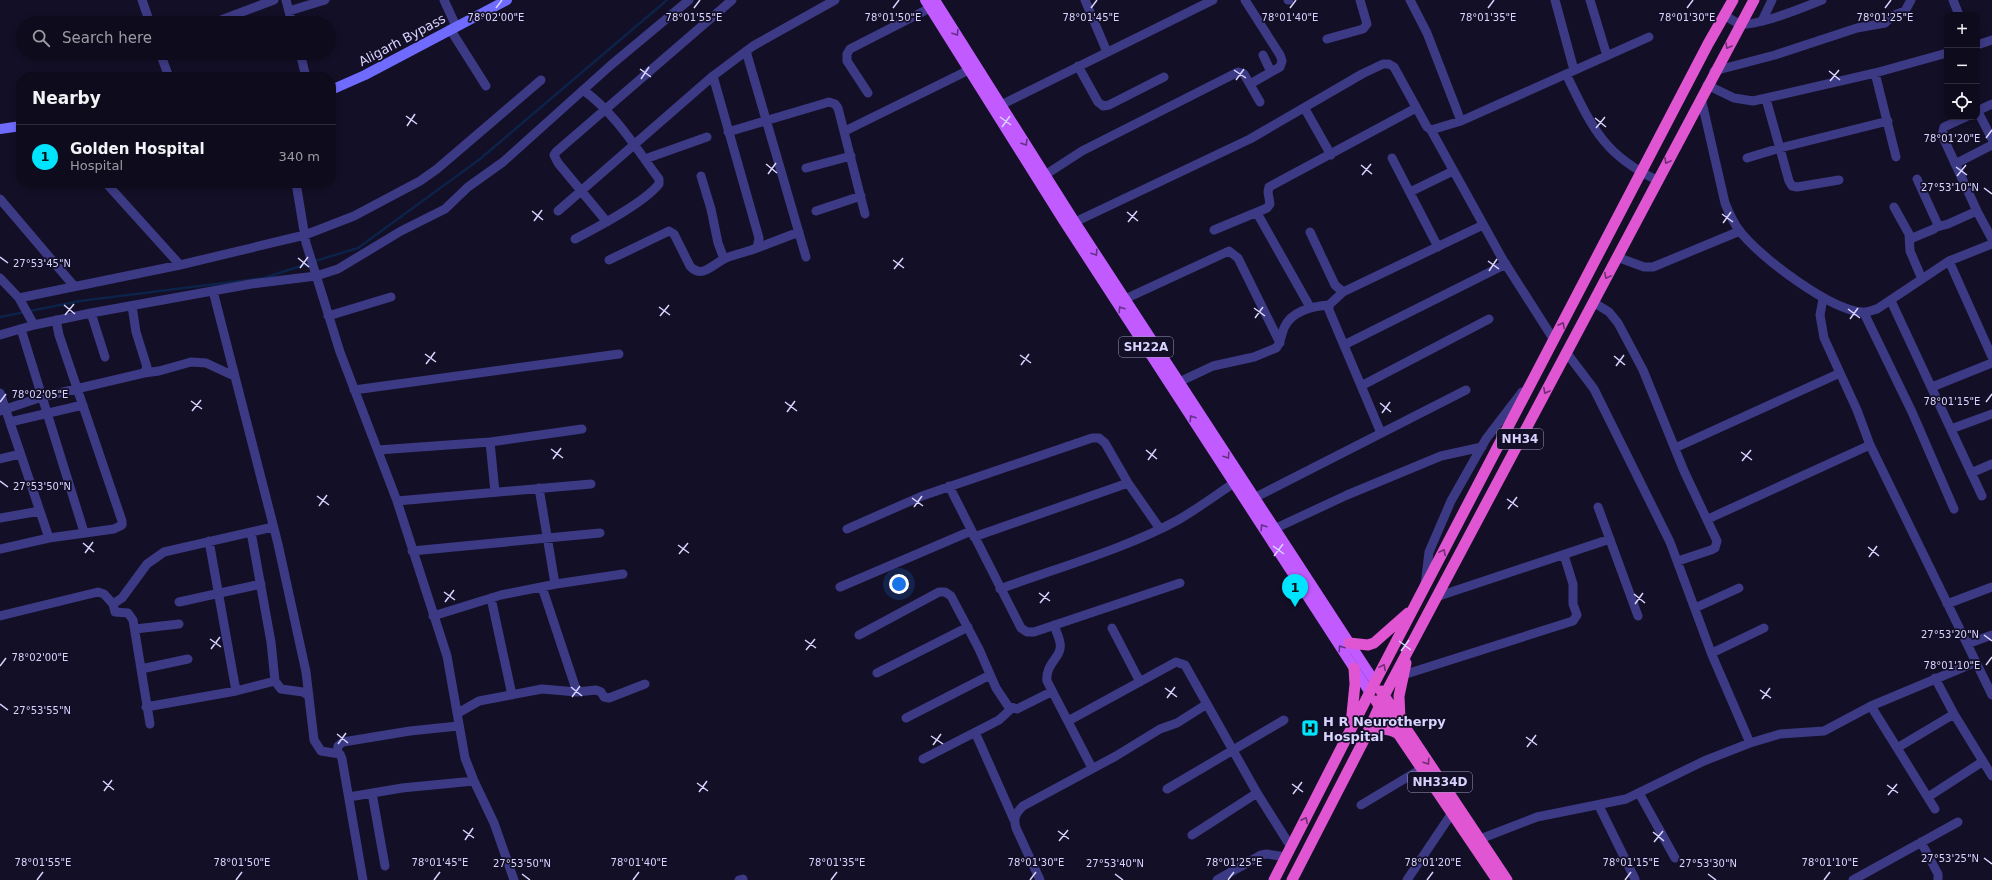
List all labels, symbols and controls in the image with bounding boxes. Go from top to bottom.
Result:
street label: Aligarh Bypass [356,11,448,69]
text: 78°02'00"E [468,12,524,23]
text: 78°01'55"E [666,12,722,23]
text: 78°01'50"E [865,12,921,23]
text: 78°01'45"E [1063,12,1119,23]
text: 78°01'40"E [1262,12,1318,23]
text: 78°01'35"E [1460,12,1516,23]
text: 78°01'30"E [1659,12,1715,23]
text: 78°01'25"E [1857,12,1913,23]
map controls [1944,12,1980,120]
button: + [1944,12,1980,48]
search box [16,16,336,60]
icon: search [30,27,52,49]
text: Search here [62,29,152,47]
one-way arrow [951,29,958,36]
one-way arrow [1726,42,1733,49]
button: − [1944,48,1980,84]
button: locate [1944,84,1980,120]
text: Nearby [32,88,101,108]
text: 78°01'20"E [1924,133,1980,144]
one-way arrow [1020,139,1028,146]
text: Golden Hospital [70,140,205,158]
text: 1 [40,149,50,164]
text: 340 m [278,149,320,164]
one-way arrow [1664,157,1672,164]
text: Hospital [70,158,123,173]
text: 27°53'10"N [1921,182,1979,193]
one-way arrow [1090,249,1098,256]
text: 27°53'45"N [13,258,71,269]
one-way arrow [1604,272,1611,279]
one-way arrow [1118,306,1126,313]
one-way arrow [1557,322,1565,329]
road number: SH22A [1119,337,1173,357]
one-way arrow [1543,387,1551,394]
text: 78°02'05"E [12,389,68,400]
text: 78°01'15"E [1924,396,1980,407]
one-way arrow [1189,415,1197,422]
road number: NH34 [1497,429,1543,449]
one-way arrow [1222,451,1229,458]
text: 27°53'50"N [13,481,71,492]
one-way arrow [1260,524,1268,531]
one-way arrow [1439,549,1446,556]
your location [889,574,909,594]
pin: 1 [1282,574,1308,607]
text: 27°53'20"N [1921,629,1979,640]
one-way arrow [1338,645,1346,652]
text: 78°02'00"E [12,652,68,663]
text: 78°01'10"E [1924,660,1980,671]
one-way arrow [1378,664,1386,671]
text: 27°53'55"N [13,705,71,716]
place label: H R Neurotherpy Hospital [1323,714,1446,744]
hospital icon: H R Neurotherpy Hospital [1300,718,1320,738]
one-way arrow [1422,758,1430,765]
road number: NH334D [1408,772,1472,792]
one-way arrow [1300,817,1308,825]
text: 27°53'25"N [1921,853,1979,864]
text: 78°01'55"E [15,857,71,868]
text: 78°01'50"E [214,857,270,868]
text: 78°01'45"E [412,857,468,868]
text: 78°01'40"E [611,857,667,868]
text: 78°01'35"E [809,857,865,868]
text: 78°01'30"E [1008,857,1064,868]
text: 78°01'25"E [1206,857,1262,868]
text: 78°01'20"E [1405,857,1461,868]
text: 78°01'15"E [1603,857,1659,868]
text: 78°01'10"E [1802,857,1858,868]
text: 27°53'50"N [493,858,551,869]
text: 27°53'40"N [1086,858,1144,869]
text: 27°53'30"N [1679,858,1737,869]

